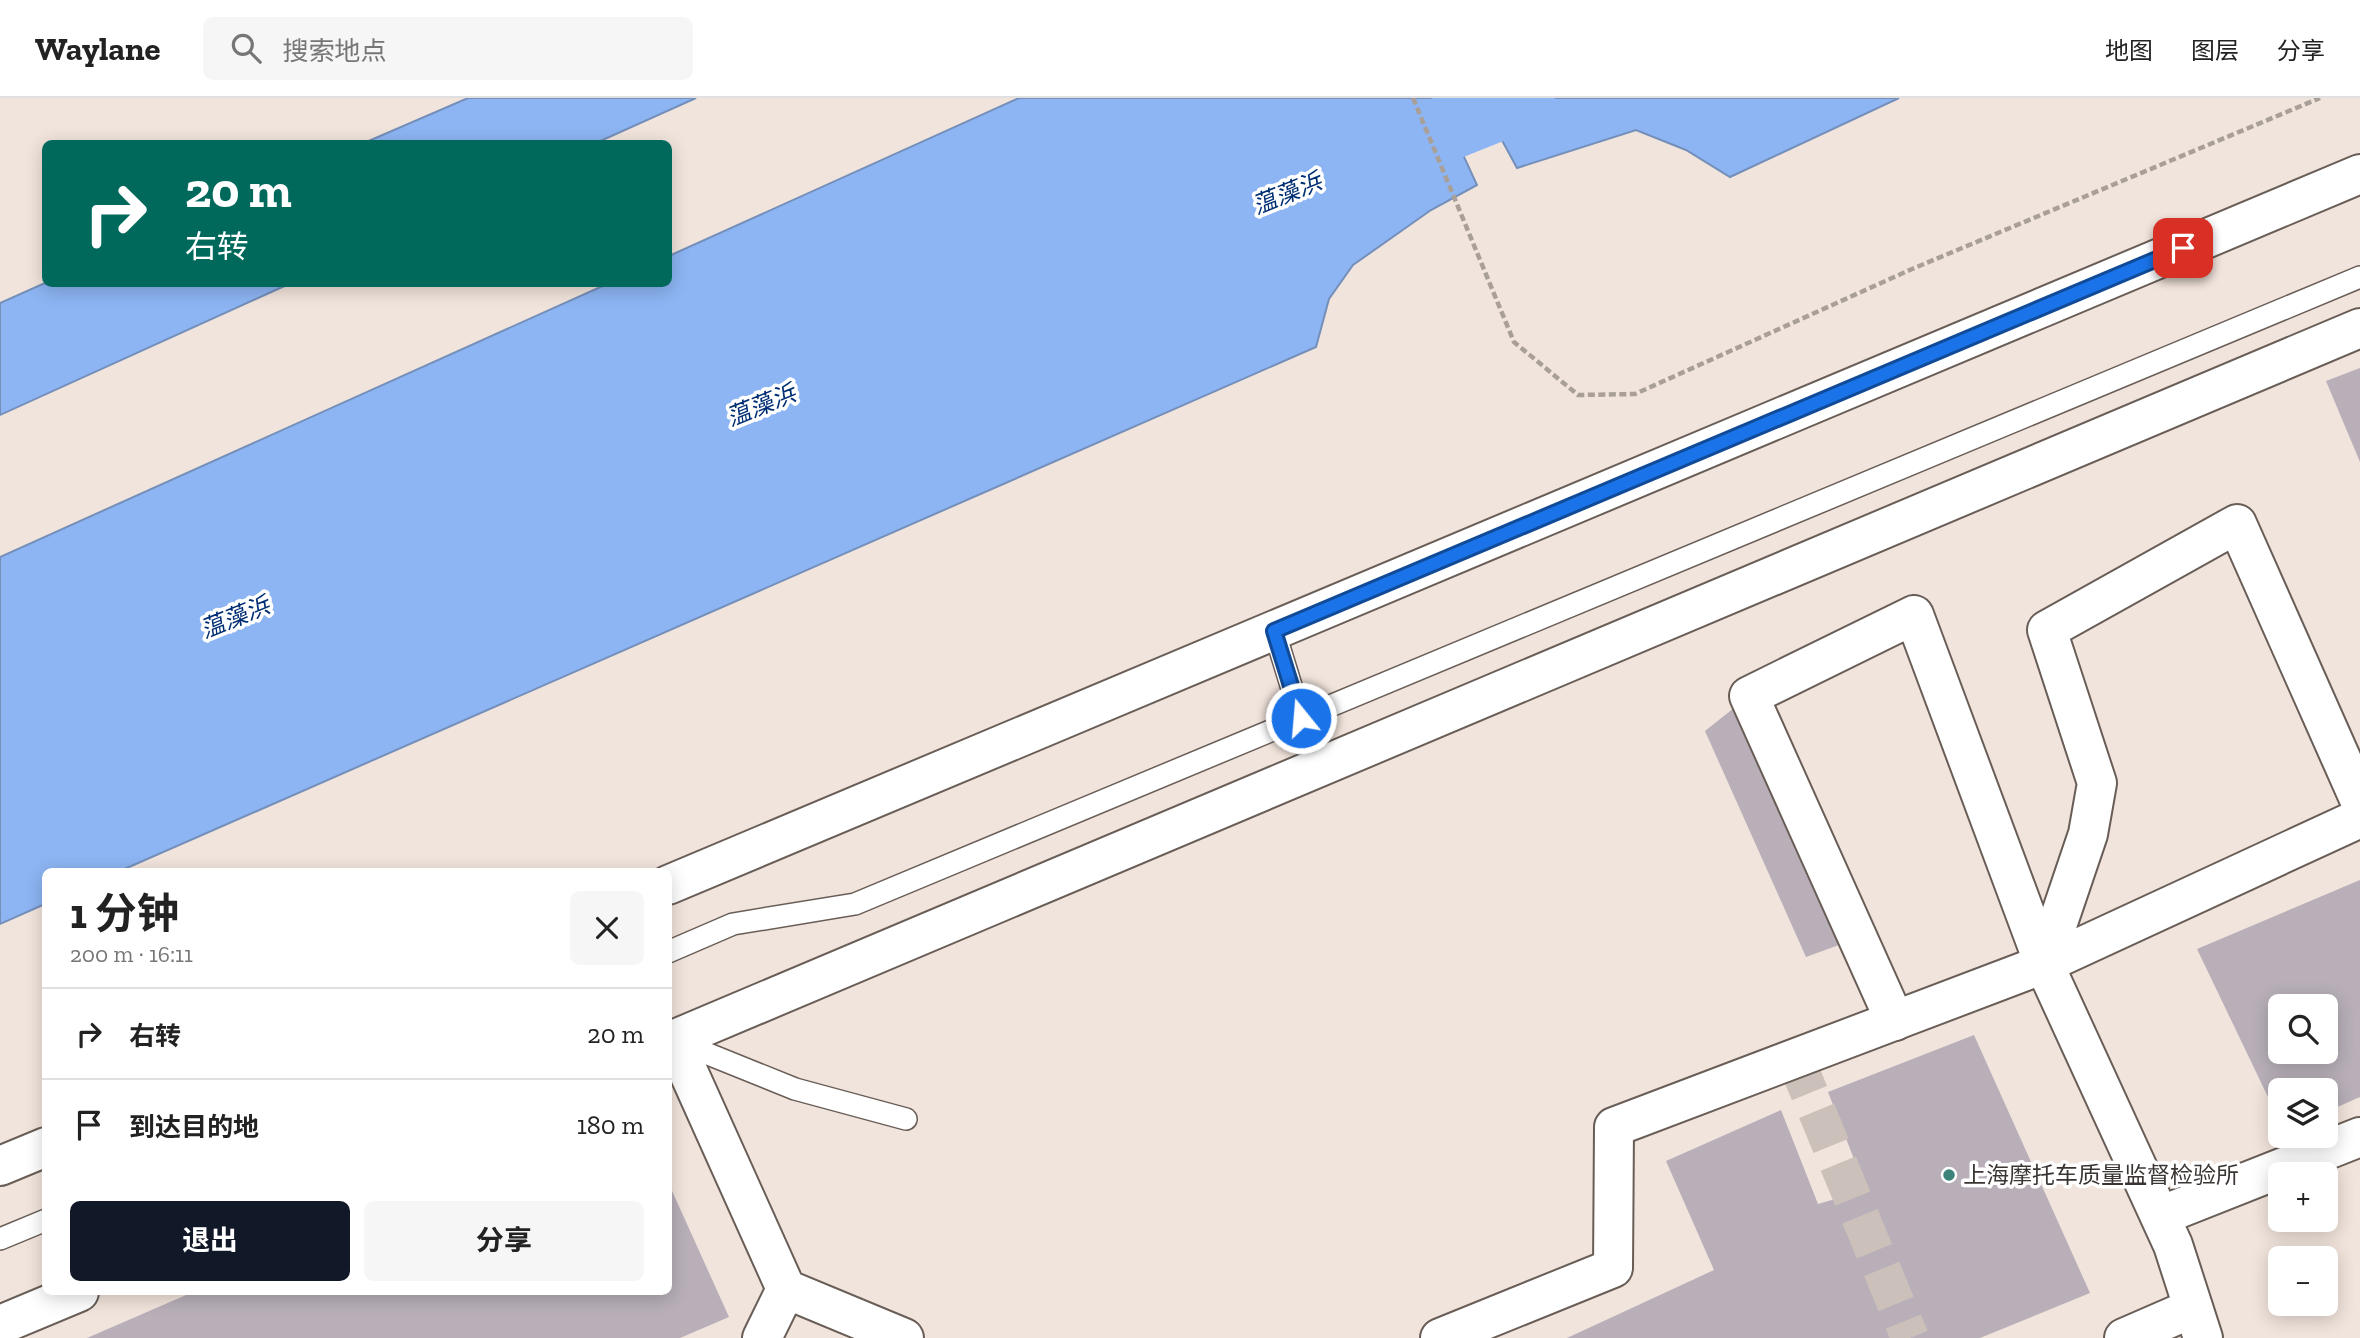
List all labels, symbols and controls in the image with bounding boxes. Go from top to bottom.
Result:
search box [203,17,693,80]
text: Waylane [35,29,161,68]
icon: search [227,29,265,67]
text: 搜索地点 [283,35,387,67]
text: 地图 [2105,36,2153,65]
text: 图层 [2191,36,2239,65]
text: 分享 [2277,36,2325,65]
text: 20 m [185,161,292,220]
water label: 蕰藻浜 [1248,165,1328,220]
icon: right [70,168,161,259]
pin [2153,218,2213,278]
text: 右转 [185,228,249,266]
icon: arrive [2164,229,2202,267]
water label: 蕰藻浜 [722,377,802,432]
water label: 蕰藻浜 [196,589,276,644]
position arrow [1264,681,1338,755]
text: 1 分钟 [70,888,179,939]
button: close [570,891,644,965]
text: 200 m · 16:11 [70,940,193,968]
map controls [2268,994,2338,1316]
button: search [2268,994,2338,1064]
icon: right [70,1015,108,1053]
text: 20 m [587,1018,644,1050]
text: 右转 [129,1020,181,1052]
button: layers [2268,1078,2338,1148]
icon: arrive [70,1106,108,1144]
text: 180 m [577,1109,644,1141]
text: 到达目的地 [129,1111,259,1143]
place label: 上海摩托车质量监督检验所 [1963,1161,2239,1189]
button: + [2268,1162,2338,1232]
marker: 上海摩托车质量监督检验所 [1941,1167,1957,1183]
button: 退出 [70,1201,350,1281]
button: 分享 [364,1201,644,1281]
button: − [2268,1246,2338,1316]

